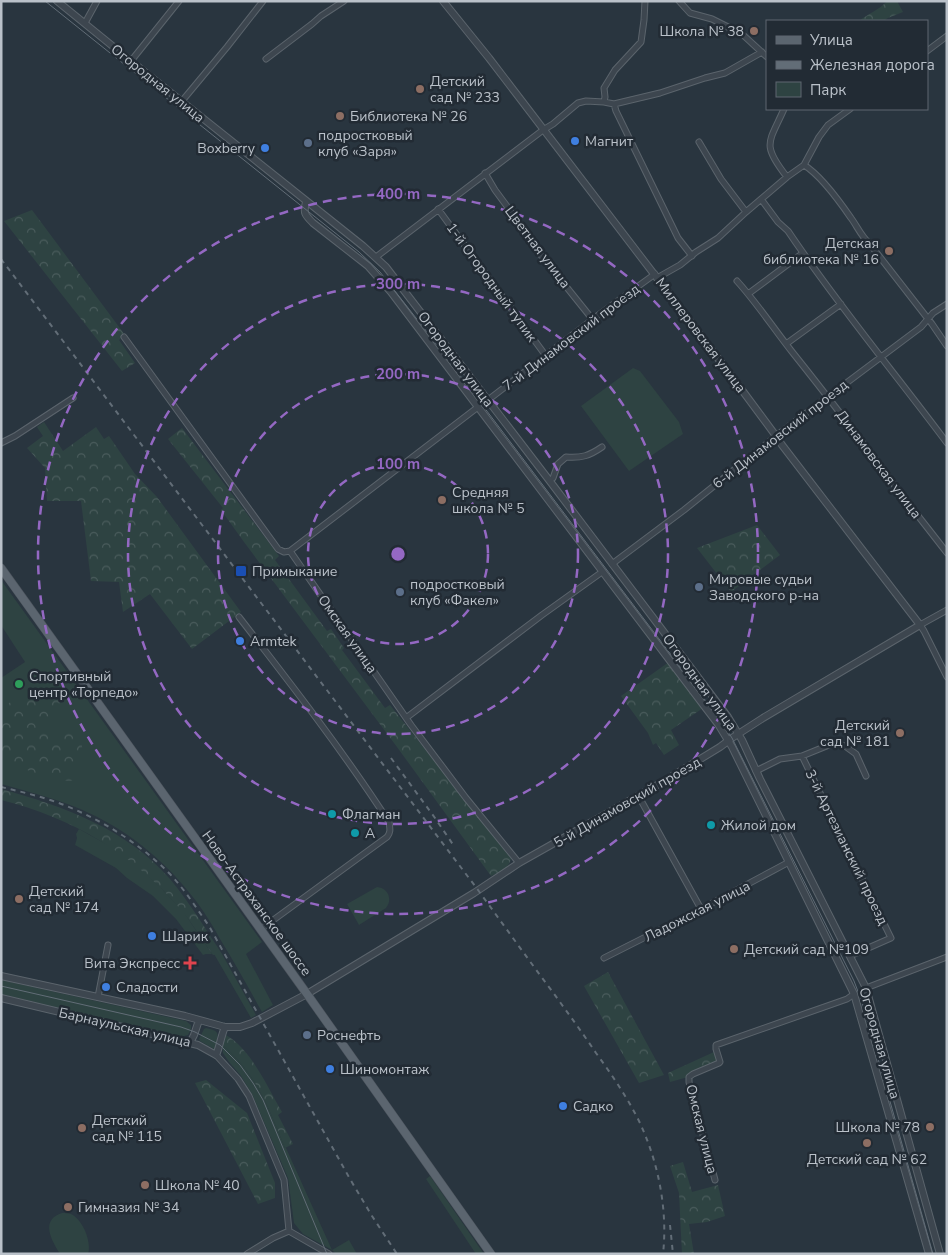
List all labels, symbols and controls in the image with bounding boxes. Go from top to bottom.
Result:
legend [766,20,928,110]
place label: Школа № 38 [659,22,744,41]
marker: Школа № 38 [748,25,760,37]
text: Улица [809,30,853,50]
street label: Огородная улица [107,40,208,127]
text: Железная дорога [810,55,935,75]
place label: Детский сад № 233 [430,72,500,107]
text: Парк [810,80,846,100]
marker: Детский сад № 233 [414,83,426,95]
place label: Библиотека № 26 [350,107,467,126]
marker: Библиотека № 26 [334,110,346,122]
place label: подростковый клуб «Заря» [318,126,413,161]
place label: Магнит [585,132,634,151]
marker: Магнит [569,135,581,147]
marker: подростковый клуб «Заря» [302,137,314,149]
place label: Boxberry [197,139,256,158]
marker: Boxberry [259,142,271,154]
text: 400 m [376,184,420,204]
street label: Цветная улица [500,202,575,292]
street label: 1-й Огородный тупик [442,219,542,346]
place label: Детская библиотека № 16 [763,234,879,269]
marker: Детская библиотека № 16 [883,245,895,257]
text: 300 m [376,274,420,294]
street label: Миллеровская улица [651,274,750,397]
street label: 7-й Динамовский проезд [499,280,644,395]
street label: Огородная улица [413,308,498,411]
text: 200 m [376,364,420,384]
street label: 6-й Динамовский проезд [709,375,852,493]
street label: Динамовская улица [831,406,926,522]
text: 100 m [376,454,420,474]
place label: Средняя школа № 5 [452,483,525,518]
marker: Средняя школа № 5 [436,494,448,506]
centre of rings [389,545,407,563]
place label: Примыкание [252,562,337,581]
marker: Примыкание [234,564,248,578]
place label: Мировые судьи Заводского р-на [709,570,819,605]
place label: подростковый клуб «Факел» [410,575,505,610]
marker: Мировые судьи Заводского р-на [693,581,705,593]
marker: подростковый клуб «Факел» [394,586,406,598]
street label: Омская улица [314,591,382,677]
street label: Огородная улица [658,630,741,734]
place label: Armtek [250,632,297,651]
marker: Armtek [234,635,246,647]
place label: Спортивный центр «Торпедо» [29,667,139,702]
marker: Спортивный центр «Торпедо» [13,678,25,690]
place label: Детский сад № 181 [820,716,890,751]
marker: Детский сад № 181 [894,727,906,739]
street label: 5-й Динамовский проезд [550,752,704,852]
street label: 3-й Артезианский проезд [801,766,892,928]
place label: Флагман [342,805,401,824]
marker: Флагман [326,808,338,820]
place label: Жилой дом [721,816,796,835]
marker: Жилой дом [705,819,717,831]
place label: A [365,824,375,843]
street label: Ново-Астраханское шоссе [197,827,316,980]
marker: A [349,827,361,839]
street label: Ладожская улица [641,876,754,946]
place label: Детский сад № 174 [29,882,99,917]
marker: Детский сад № 174 [13,893,25,905]
place label: Шарик [162,927,209,946]
marker: Шарик [146,930,158,942]
place label: Детский сад №109 [744,940,869,959]
marker: Детский сад №109 [728,943,740,955]
place label: Вита Экспресс [84,954,180,973]
marker: Вита Экспресс [184,957,196,969]
place label: Сладости [116,978,178,997]
marker: Сладости [100,981,112,993]
street label: Огородная улица [855,985,905,1101]
street label: Барнаульская улица [57,1003,193,1052]
place label: Роснефть [317,1026,381,1045]
marker: Роснефть [301,1029,313,1041]
place label: Шиномонтаж [340,1060,429,1079]
marker: Шиномонтаж [324,1063,336,1075]
street label: Омская улица [681,1082,722,1176]
place label: Садко [573,1097,613,1116]
marker: Садко [557,1100,569,1112]
place label: Детский сад № 115 [92,1111,162,1146]
place label: Школа № 78 [835,1118,920,1137]
marker: Школа № 78 [924,1121,936,1133]
marker: Детский сад № 115 [76,1122,88,1134]
marker: Детский сад № 62 [861,1137,873,1149]
place label: Детский сад № 62 [807,1150,927,1169]
place label: Школа № 40 [155,1176,240,1195]
marker: Школа № 40 [139,1179,151,1191]
place label: Гимназия № 34 [78,1198,179,1217]
marker: Гимназия № 34 [62,1201,74,1213]

